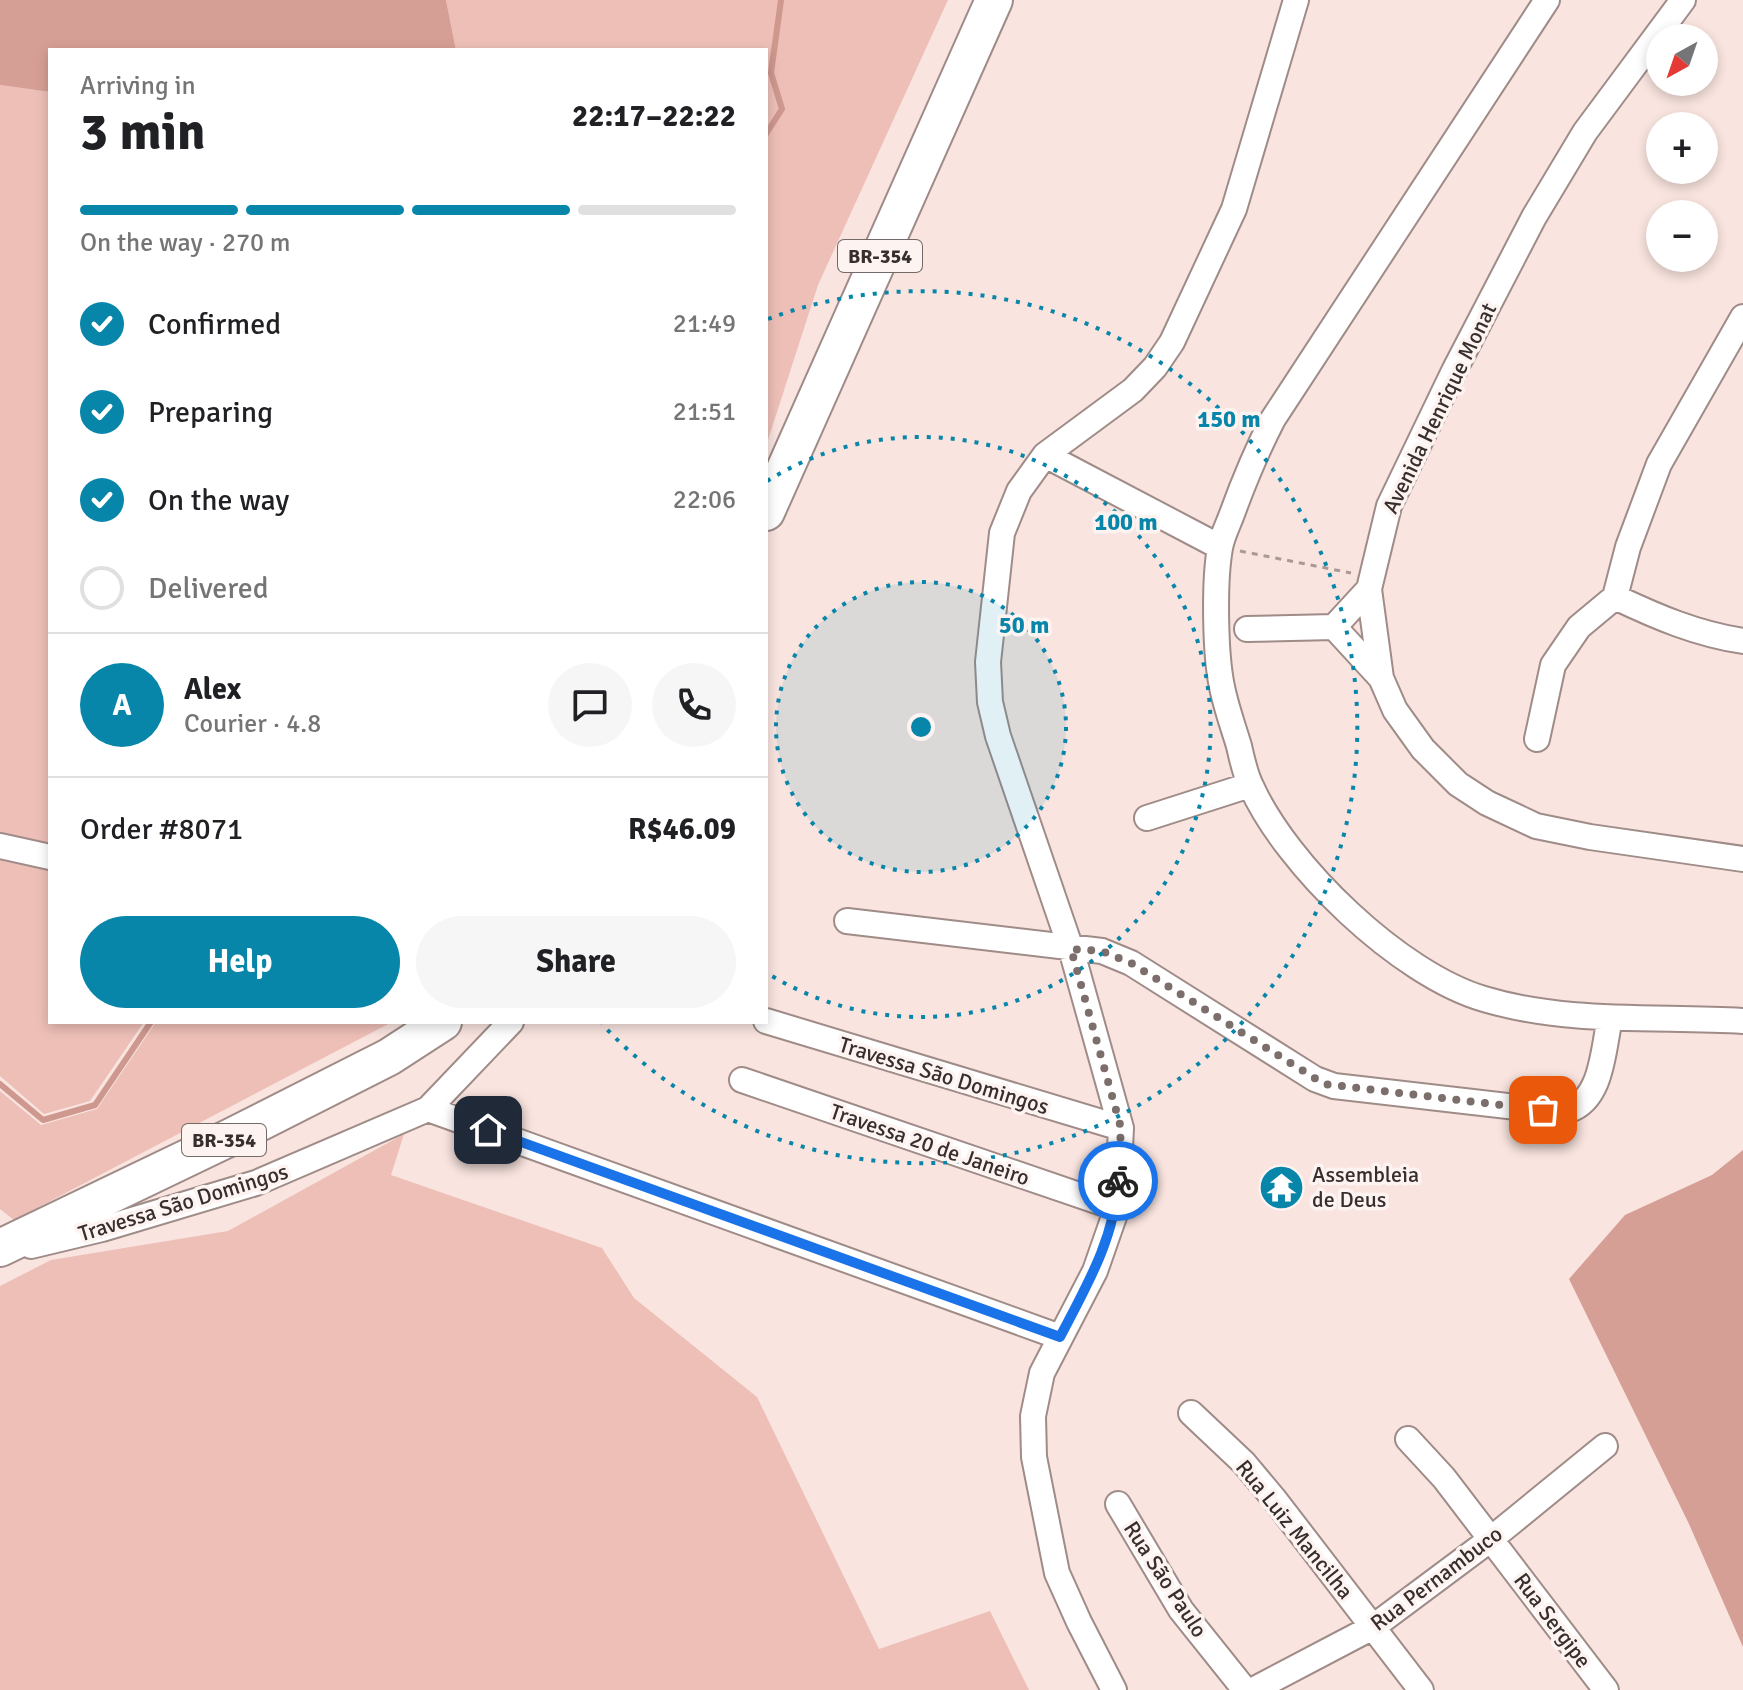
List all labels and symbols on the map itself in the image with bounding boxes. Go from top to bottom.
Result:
north arrow [1646,24,1718,96]
road number: BR-354 [838,240,922,272]
street label: Avenida Henrique Monat [1377,298,1502,518]
text: 150 m [1197,404,1261,434]
text: 100 m [1094,507,1158,537]
text: 50 m [999,610,1049,640]
centre of rings [907,713,935,741]
street label: Travessa São Domingos [836,1031,1052,1120]
pin [1509,1076,1577,1144]
pin [454,1096,522,1164]
street label: Travessa 20 de Janeiro [827,1098,1033,1191]
road number: BR-354 [182,1124,266,1156]
courier [1078,1141,1158,1221]
street label: Travessa São Domingos [75,1158,291,1247]
place label: Assembleia de Deus [1312,1161,1419,1213]
temple icon: Assembleia de Deus [1257,1163,1305,1211]
street label: Rua Luiz Mancilha [1230,1454,1359,1604]
street label: Rua São Paulo [1118,1516,1213,1642]
street label: Rua Pernambuco [1365,1520,1507,1637]
street label: Rua Sergipe [1508,1567,1597,1673]

